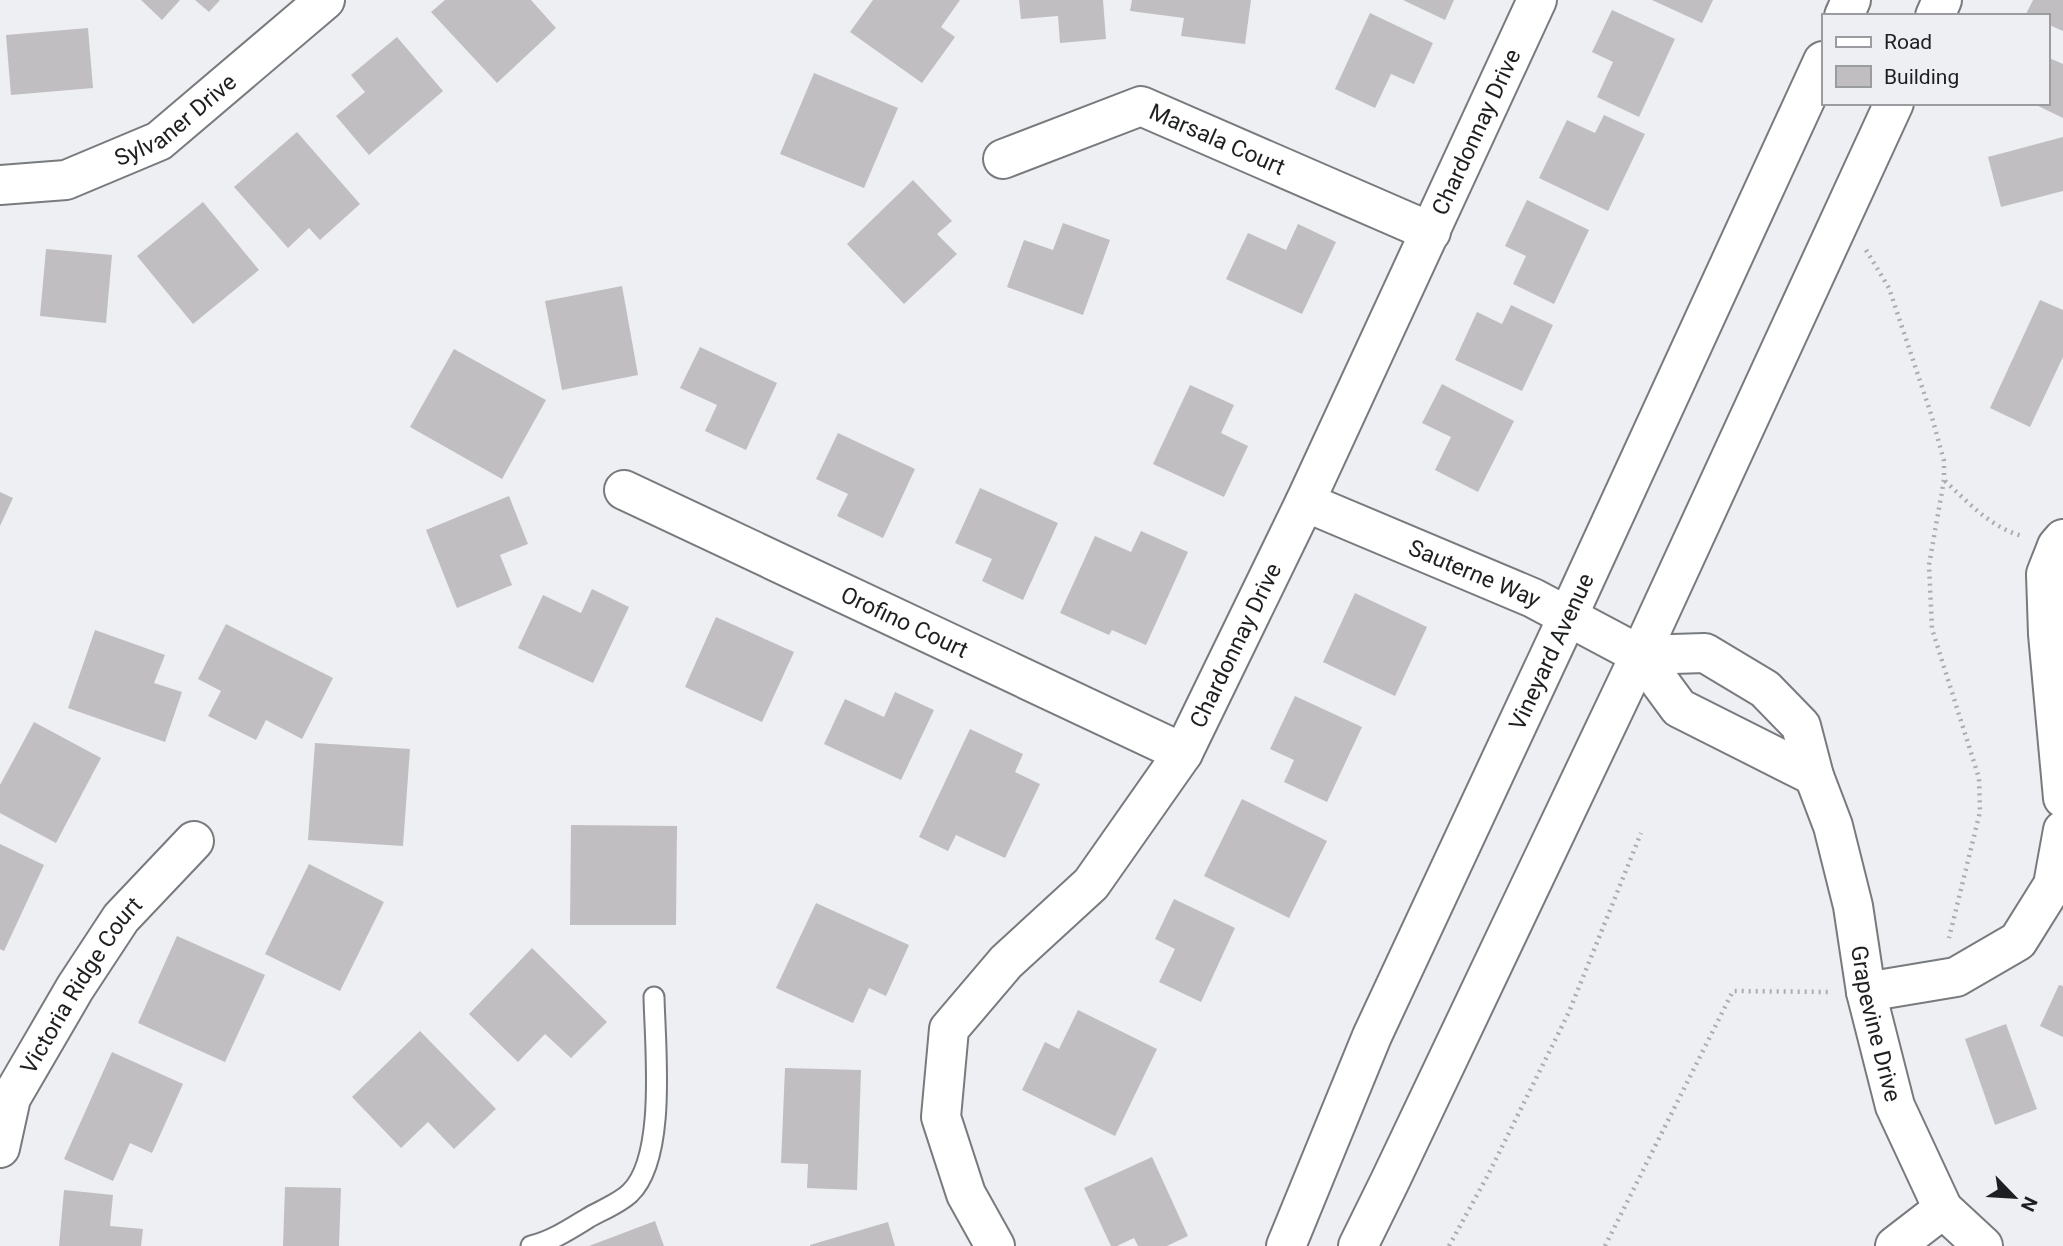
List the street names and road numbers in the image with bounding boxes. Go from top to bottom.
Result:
street label: Chardonnay Drive [1426,45,1526,219]
street label: Sylvaner Drive [111,68,242,172]
street label: Marsala Court [1145,98,1289,181]
street label: Sauterne Way [1404,534,1545,614]
street label: Chardonnay Drive [1184,559,1287,732]
street label: Vineyard Avenue [1504,569,1600,735]
street label: Orofino Court [836,581,972,664]
street label: Victoria Ridge Court [15,892,148,1079]
street label: Grapevine Drive [1845,944,1906,1105]

